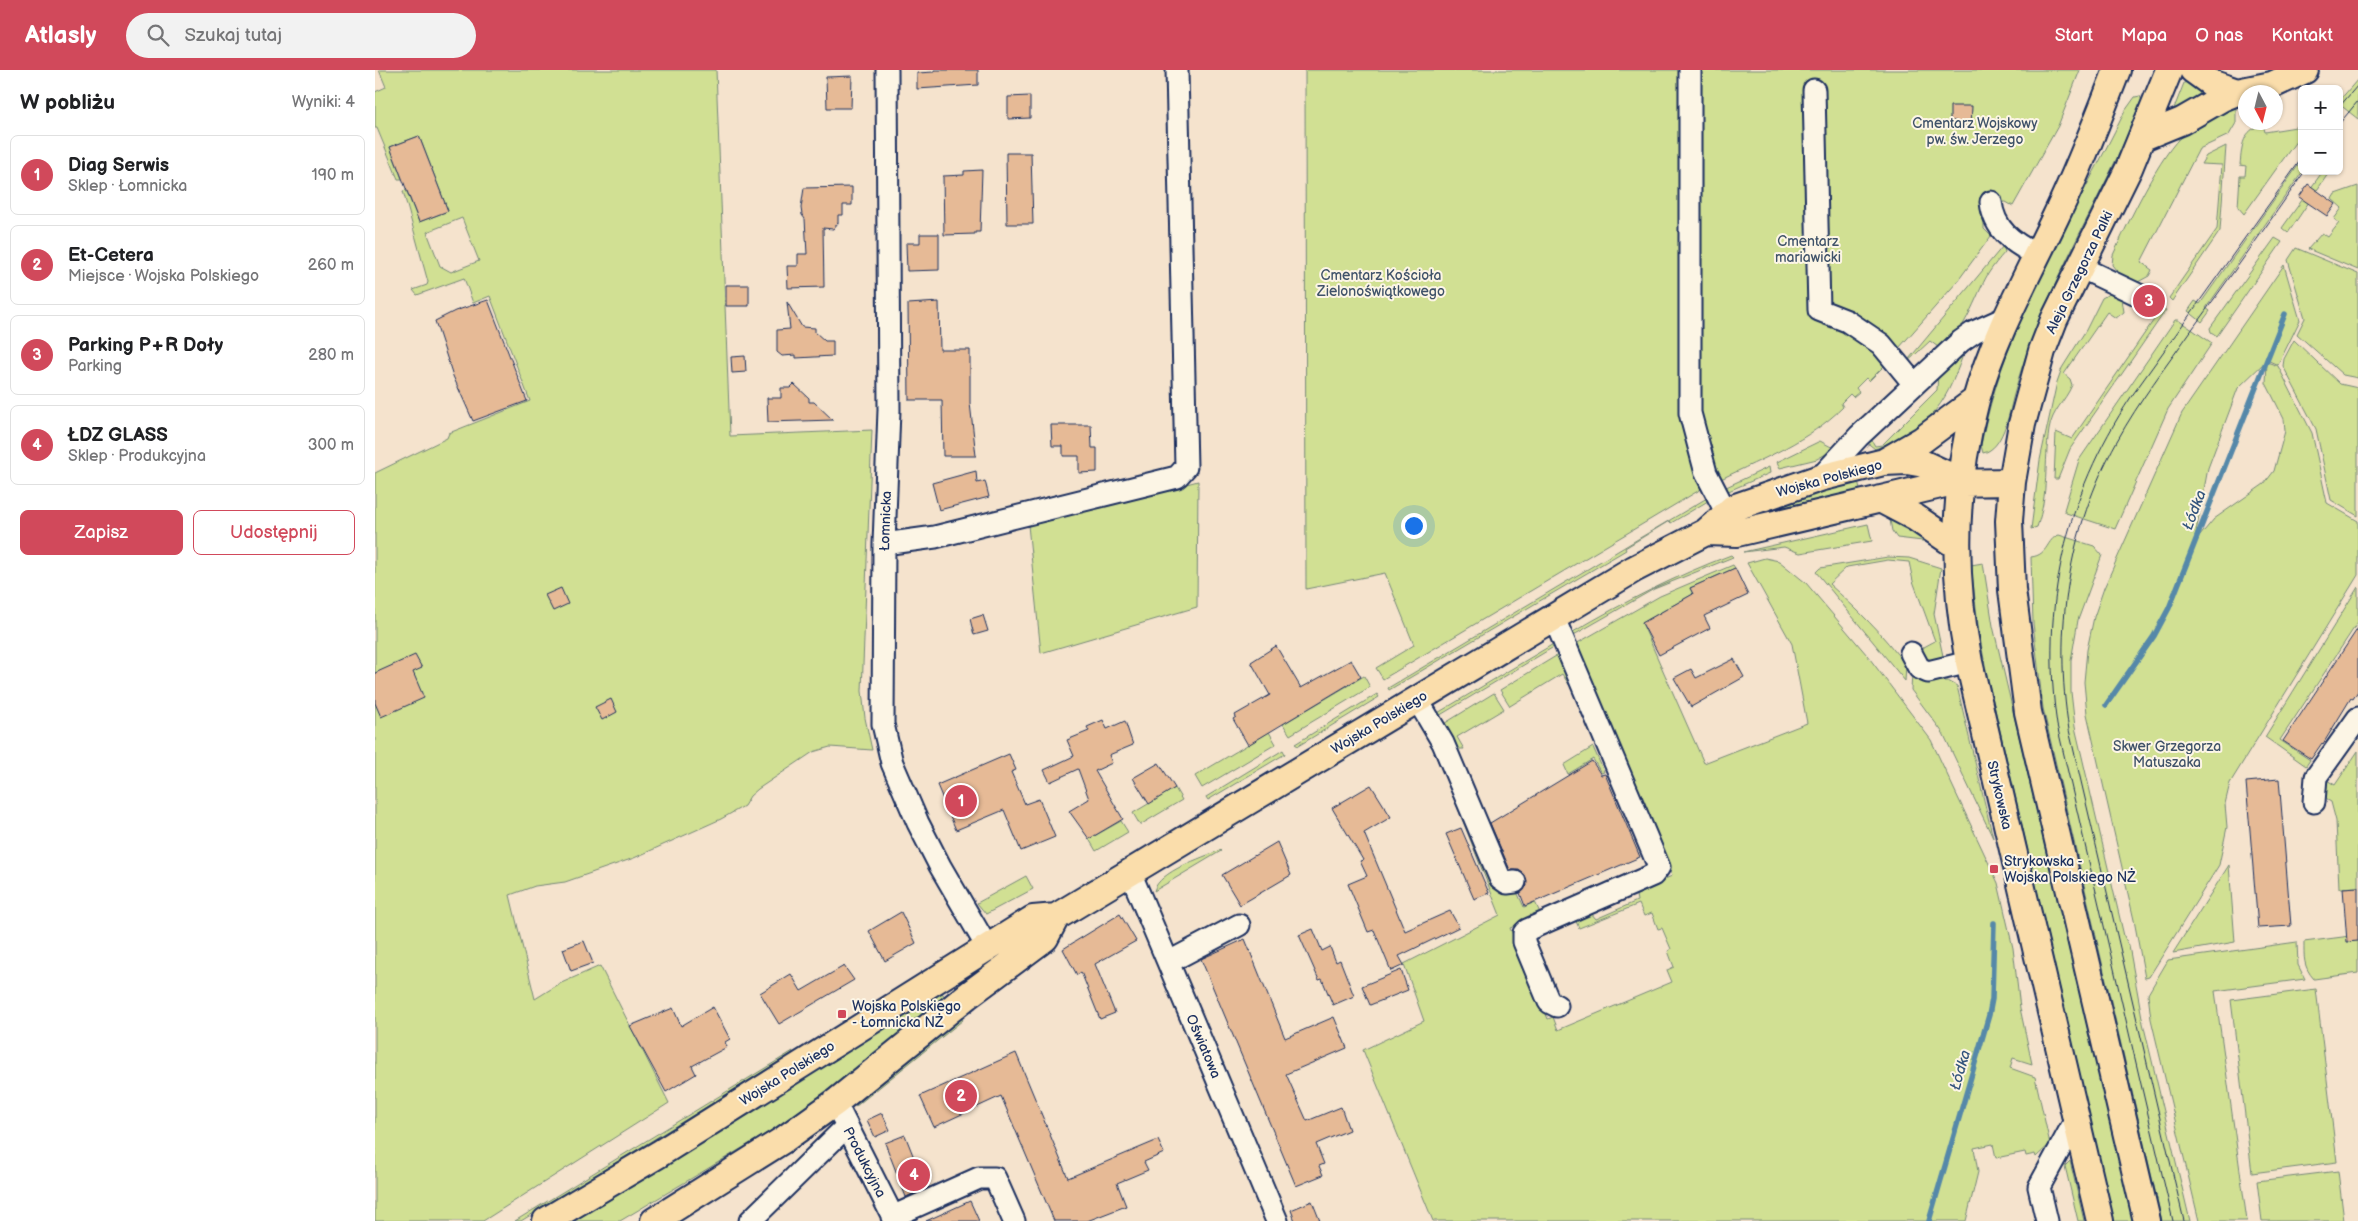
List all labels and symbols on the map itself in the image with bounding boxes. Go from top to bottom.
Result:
north arrow [2238,85,2283,130]
park label: Cmentarz Wojskowy pw. św. Jerzego [1912,115,2038,148]
street label: Aleja Grzegorza Palki [2042,208,2117,336]
park label: Cmentarz mariawicki [1775,233,1841,266]
park label: Cmentarz Kościoła Zielonoświątkowego [1316,267,1445,300]
pin: 3 [2133,282,2165,320]
street label: Wojska Polskiego [1774,456,1884,501]
water label: Łódka [2178,488,2211,533]
street label: Łomnicka [876,490,895,552]
your location [1401,513,1427,539]
street label: Wojska Polskiego [1328,687,1430,758]
park label: Skwer Grzegorza Matuszaka [2113,738,2221,771]
street label: Strykowska [1983,759,2016,831]
pin: 1 [945,782,977,820]
place label: Strykowska - Wojska Polskiego NŻ [2004,853,2136,886]
marker: Strykowska - Wojska Polskiego NŻ [1988,863,2000,875]
place label: Wojska Polskiego - Łomnicka NŻ [852,998,961,1031]
marker: Wojska Polskiego - Łomnicka NŻ [836,1008,848,1020]
street label: Oświatowa [1182,1012,1225,1081]
street label: Wojska Polskiego [737,1037,838,1110]
water label: Łódka [1946,1048,1975,1092]
pin: 2 [945,1077,977,1115]
street label: Produkcyjna [840,1124,890,1200]
pin: 4 [898,1156,930,1194]

